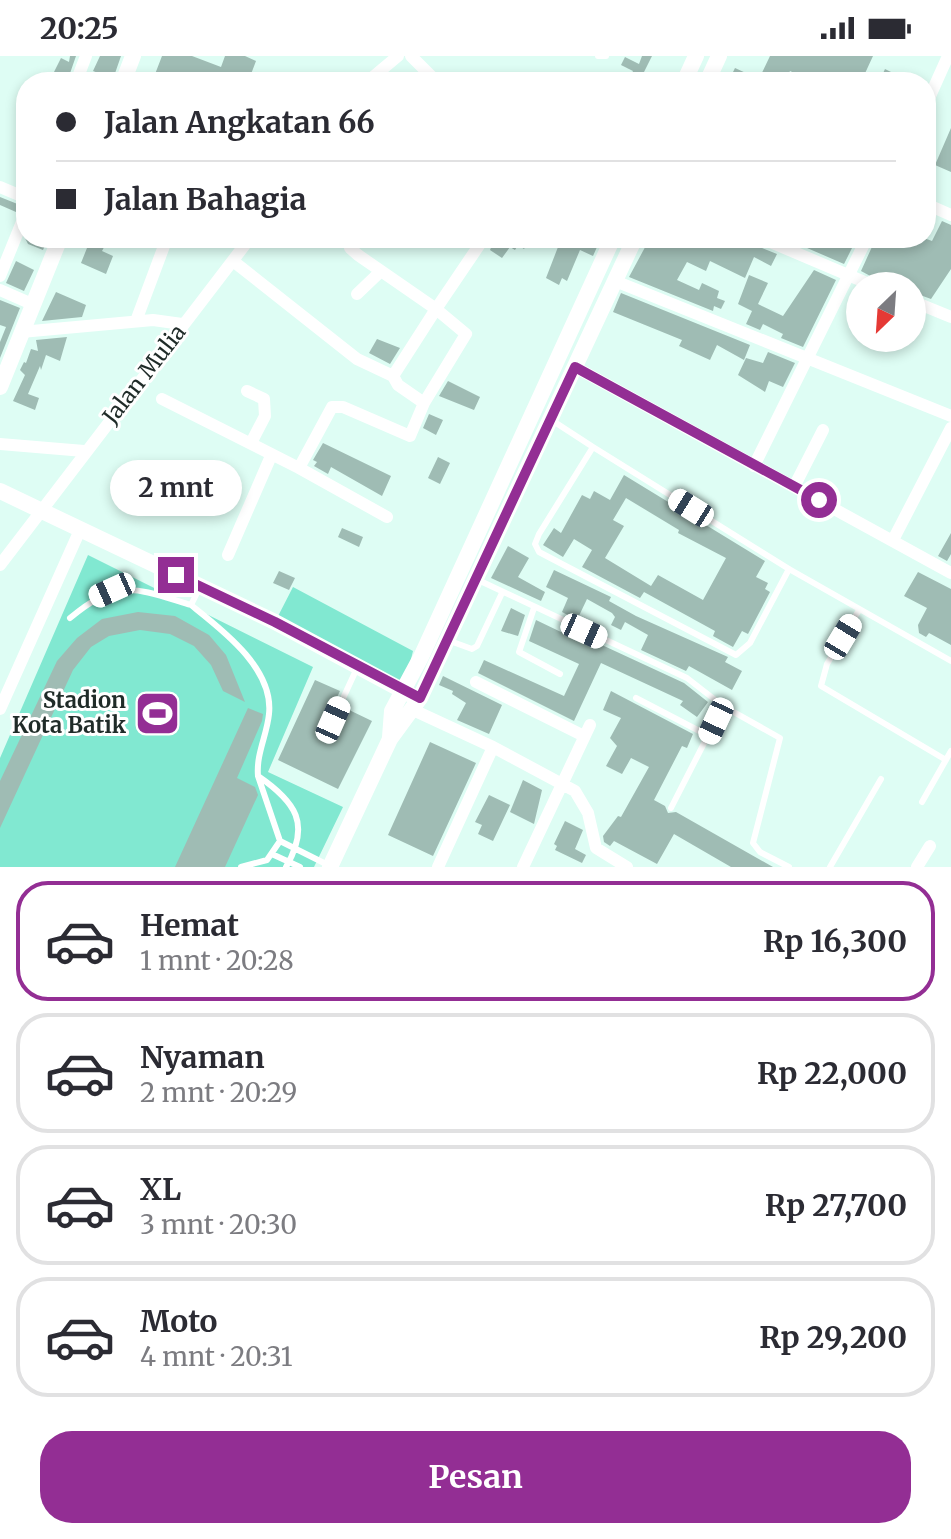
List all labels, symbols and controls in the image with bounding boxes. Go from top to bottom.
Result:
text: 20:25 [40,9,119,47]
text: Jalan Angkatan 66 [104,103,375,141]
text: Jalan Bahagia [104,180,307,218]
north arrow [846,272,926,352]
map controls [846,272,926,352]
street label: Jalan Mulia [96,319,192,430]
callout: 2 mnt [110,459,242,515]
text: 2 mnt [138,471,214,504]
route start [801,482,837,518]
car [664,485,718,531]
route end [158,557,194,593]
car [85,569,139,611]
car [557,610,611,652]
car [820,610,866,664]
place label: Stadion Kota Batik [12,686,127,739]
sports icon: Stadion Kota Batik [133,689,181,737]
car [312,693,354,747]
car [695,694,737,748]
icon: car [44,905,116,977]
text: Hemat [140,906,239,944]
text: Rp 16,300 [763,922,907,960]
text: 1 mnt · 20:28 [140,944,294,977]
icon: car [44,1037,116,1109]
text: Nyaman [140,1038,265,1076]
text: Rp 22,000 [757,1054,907,1092]
text: 2 mnt · 20:29 [140,1076,297,1109]
icon: car [44,1169,116,1241]
text: XL [140,1170,181,1208]
text: Rp 27,700 [765,1186,907,1224]
text: 3 mnt · 20:30 [140,1208,297,1241]
icon: car [44,1301,116,1373]
text: Moto [140,1302,218,1340]
text: Rp 29,200 [759,1318,907,1356]
text: 4 mnt · 20:31 [140,1340,292,1373]
button: Pesan [40,1431,911,1523]

